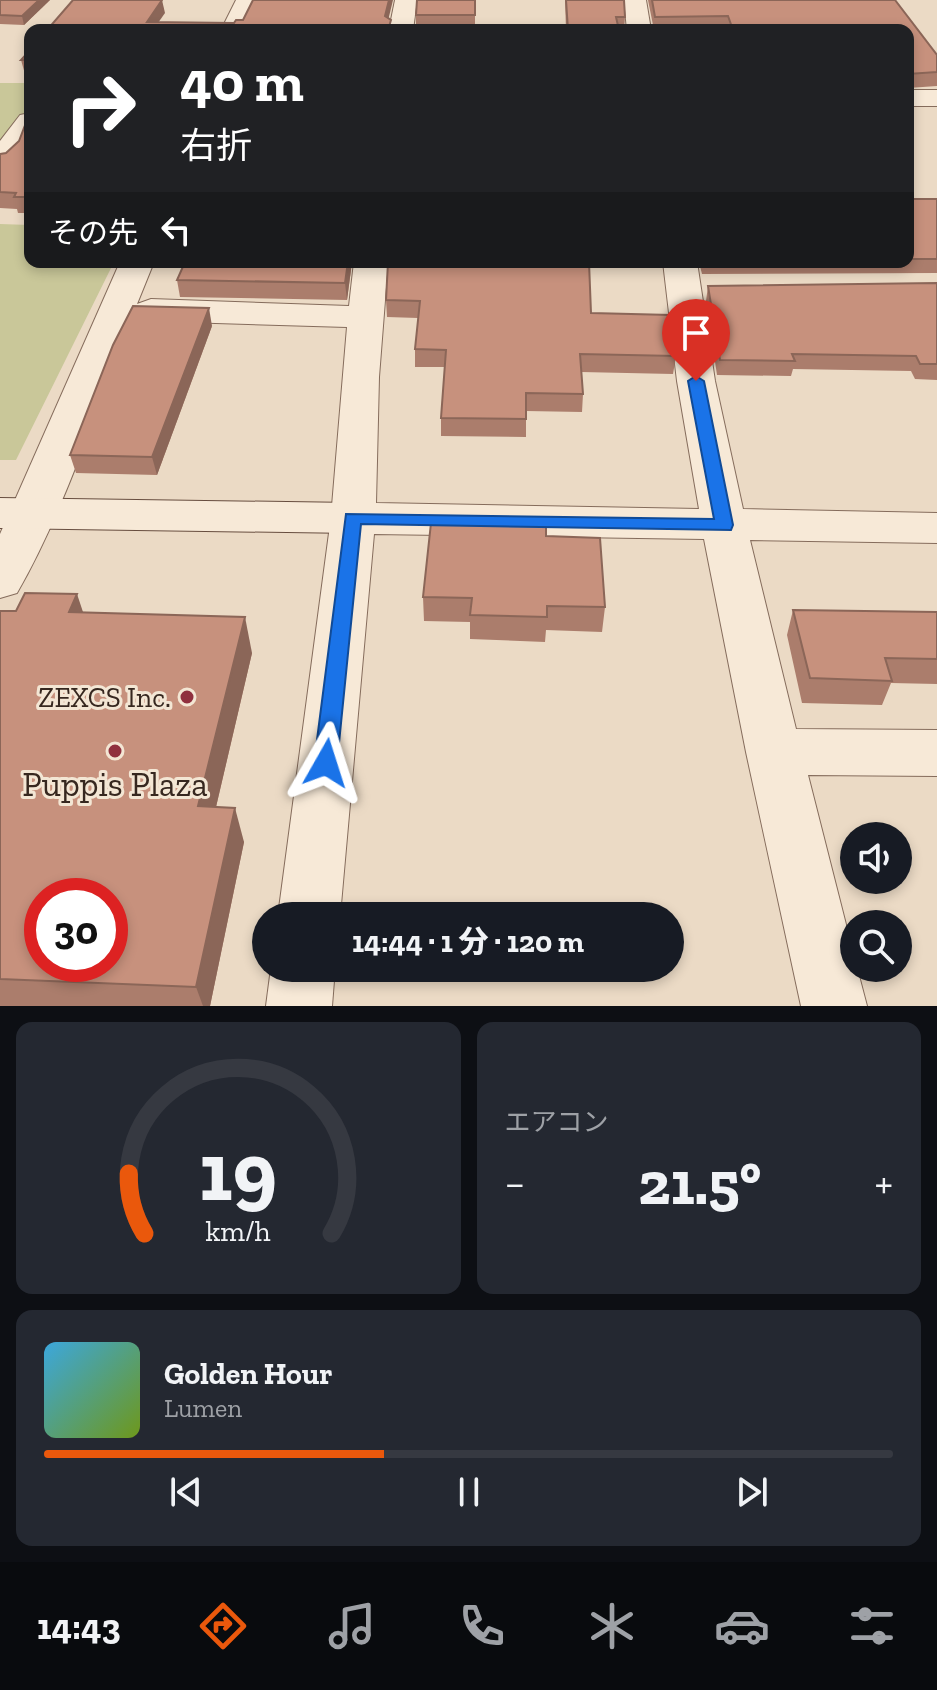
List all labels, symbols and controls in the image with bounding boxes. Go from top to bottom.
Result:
text: 40 m [180,48,304,115]
icon: right [48,56,152,160]
text: 右折 [180,124,252,167]
icon: left [154,208,198,252]
text: その先 [48,215,138,251]
pin [662,299,730,381]
icon: arrive [674,311,718,355]
place label: ZEXCS Inc. [38,681,171,714]
marker: ZEXCS Inc. [178,688,196,706]
position arrow [284,721,368,805]
marker: Puppis Plaza [106,742,124,760]
place label: Puppis Plaza [22,764,208,805]
map controls [840,822,912,982]
button: sound [840,822,912,894]
speed limit sign: 30 [24,878,128,982]
button: search [840,910,912,982]
text: 14:44 · 1 分 · 120 m [352,924,584,960]
text: エアコン [505,1106,609,1138]
text: 19 [199,1121,277,1221]
text: 21.5° [638,1147,761,1219]
text: − [505,1156,525,1209]
text: + [874,1156,893,1209]
text: km/h [206,1214,271,1248]
text: Golden Hour [164,1356,332,1392]
text: Lumen [164,1392,242,1424]
icon: previous [164,1470,208,1514]
icon: pause [447,1470,491,1514]
icon: next [730,1470,774,1514]
icon: directions [195,1598,251,1654]
icon: music [324,1598,380,1654]
icon: phone [454,1598,510,1654]
icon: climate [584,1598,640,1654]
icon: car [714,1598,770,1654]
icon: filters [844,1598,900,1654]
text: 14:43 [37,1605,121,1648]

